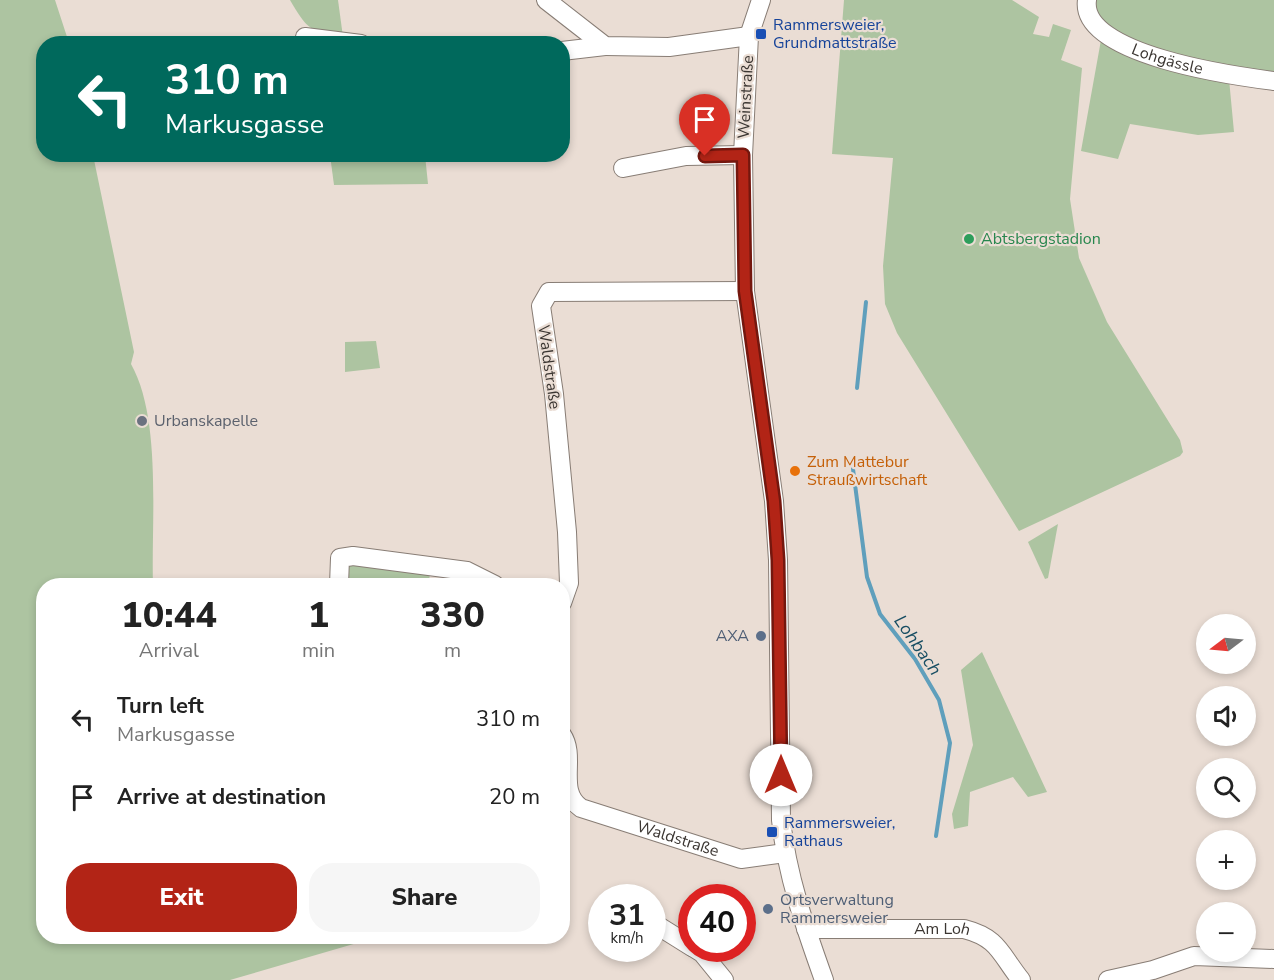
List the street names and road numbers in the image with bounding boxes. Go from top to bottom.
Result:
street label: Lohgässle [1128,38,1205,80]
street label: Weinstraße [733,55,759,139]
street label: Waldstraße [532,323,566,411]
street label: Waldstraße [634,815,722,862]
street label: Am Loh [914,918,973,941]

